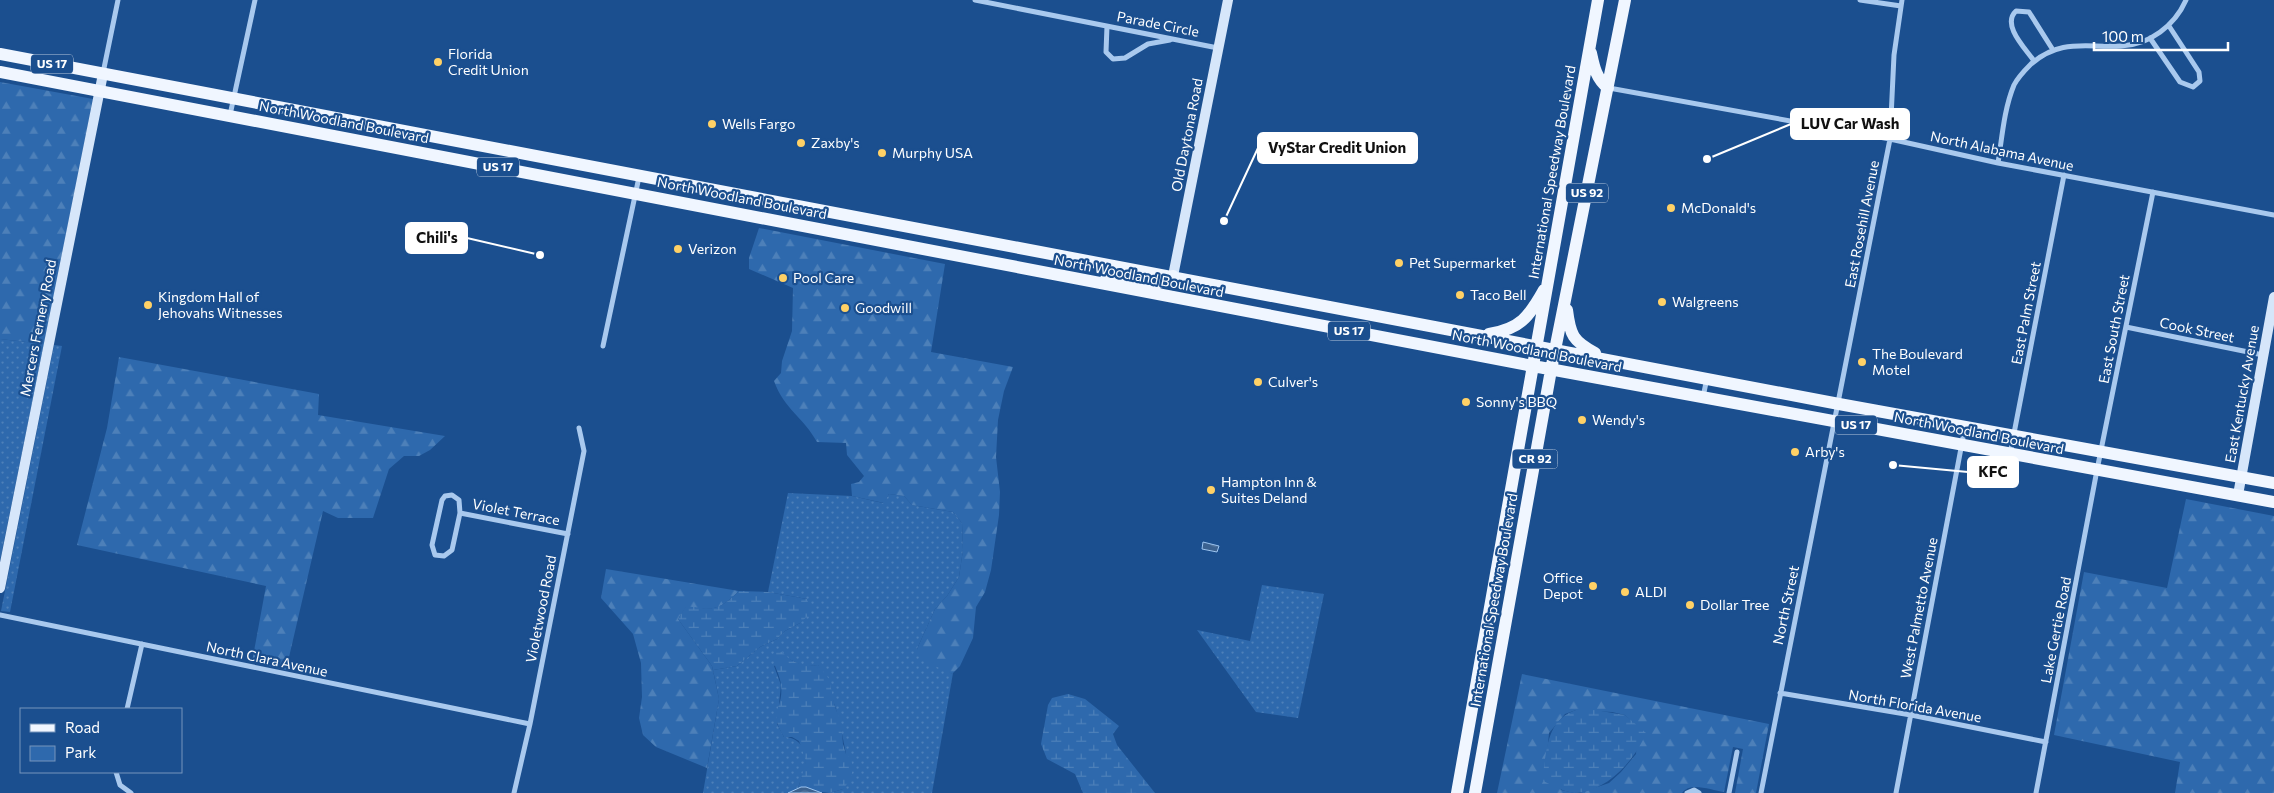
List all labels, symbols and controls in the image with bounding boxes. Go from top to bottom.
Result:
street label: Parade Circle [1116,7,1201,40]
scale bar [2094,20,2228,52]
text: 100 m [2102,27,2144,45]
place label: Florida Credit Union [448,45,529,78]
road number: US 17 [31,54,73,74]
marker: Florida Credit Union [432,56,444,68]
street label: International Speedway Boulevard [1524,64,1579,280]
street label: Old Daytona Road [1167,77,1206,193]
street label: North Woodland Boulevard [258,97,430,146]
callout: LUV Car Wash [1791,109,1909,139]
text: LUV Car Wash [1801,114,1899,132]
place label: Wells Fargo [722,115,795,132]
marker: Wells Fargo [706,118,718,130]
street label: North Alabama Avenue [1929,127,2075,174]
callout: VyStar Credit Union [1258,133,1417,163]
place label: Zaxby's [811,134,860,151]
marker: Zaxby's [795,137,807,149]
text: VyStar Credit Union [1268,138,1406,156]
place label: Murphy USA [892,144,973,161]
marker: Murphy USA [876,147,888,159]
road number: US 17 [477,158,519,176]
street label: East Rosehill Avenue [1841,159,1882,289]
street label: North Woodland Boulevard [656,173,828,222]
road number: US 92 [1566,184,1608,202]
place label: McDonald's [1681,199,1756,216]
marker: McDonald's [1665,202,1677,214]
callout: Chili's [406,223,467,253]
text: Chili's [416,228,458,246]
place label: Verizon [688,240,737,257]
marker: Verizon [672,243,684,255]
street label: North Woodland Boulevard [1053,251,1225,300]
place label: Pet Supermarket [1409,254,1516,271]
marker: Pet Supermarket [1393,257,1405,269]
street label: Mercers Fernery Road [16,258,59,398]
street label: East Palm Street [2007,260,2044,366]
place label: Pool Care [793,269,854,286]
marker: Pool Care [777,272,789,284]
street label: East South Street [2095,273,2132,385]
place label: Taco Bell [1470,286,1527,303]
place label: Kingdom Hall of Jehovahs Witnesses [158,288,283,321]
marker: Taco Bell [1454,289,1466,301]
place label: Walgreens [1672,293,1739,310]
marker: Walgreens [1656,296,1668,308]
marker: Kingdom Hall of Jehovahs Witnesses [142,299,154,311]
place label: Goodwill [855,299,912,316]
marker: Goodwill [839,302,851,314]
street label: Cook Street [2158,313,2236,346]
road number: US 17 [1328,322,1370,341]
street label: East Kentucky Avenue [2221,324,2262,464]
street label: North Woodland Boulevard [1451,326,1623,375]
place label: The Boulevard Motel [1872,345,1963,378]
marker: The Boulevard Motel [1856,356,1868,368]
place label: Culver's [1268,373,1318,390]
marker: Culver's [1252,376,1264,388]
place label: Sonny's BBQ [1476,393,1557,410]
marker: Sonny's BBQ [1460,396,1472,408]
street label: North Woodland Boulevard [1893,408,2065,457]
place label: Wendy's [1592,411,1645,428]
marker: Wendy's [1576,414,1588,426]
road number: US 17 [1835,416,1877,434]
place label: Arby's [1805,443,1845,460]
marker: Arby's [1789,446,1801,458]
road number: CR 92 [1512,449,1558,468]
callout: KFC [1968,457,2018,487]
text: KFC [1978,462,2008,480]
place label: Hampton Inn & Suites Deland [1221,473,1318,506]
marker: Hampton Inn & Suites Deland [1205,484,1217,496]
street label: International Speedway Boulevard [1466,492,1521,708]
street label: Violet Terrace [471,495,561,528]
street label: West Palmetto Avenue [1896,536,1941,680]
street label: Violetwood Road [522,554,559,664]
street label: North Street [1769,563,1802,646]
place label: Office Depot [1543,569,1583,602]
street label: Lake Gertie Road [2037,575,2074,685]
marker: Office Depot [1587,580,1599,592]
place label: ALDI [1635,583,1667,600]
marker: ALDI [1619,586,1631,598]
place label: Dollar Tree [1700,596,1769,613]
marker: Dollar Tree [1684,599,1696,611]
street label: North Clara Avenue [205,637,329,680]
street label: North Florida Avenue [1847,685,1983,726]
legend [20,708,182,773]
text: Road [65,718,100,736]
text: Park [65,743,96,761]

